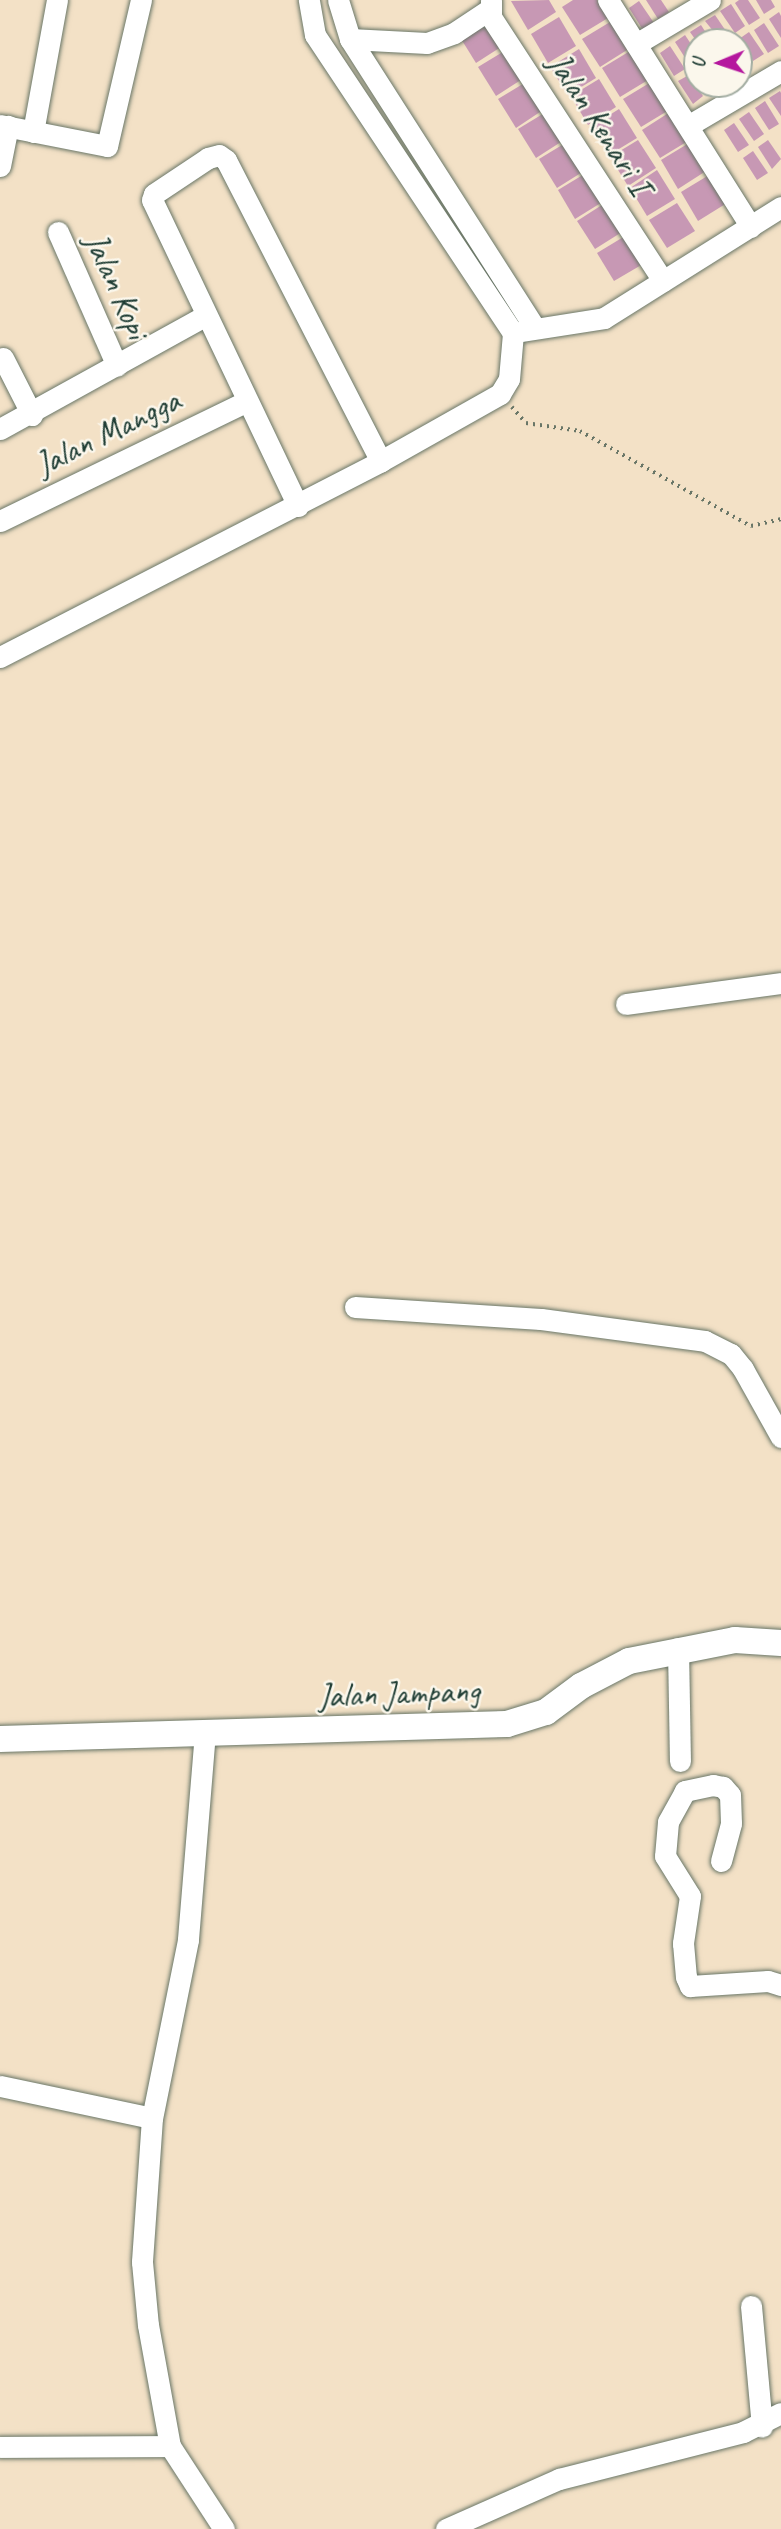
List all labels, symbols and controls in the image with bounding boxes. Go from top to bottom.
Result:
north arrow [683,28,753,98]
street label: Jalan Kenari I [539,47,659,201]
text: U [687,59,711,69]
street label: Jalan Kopi [75,227,157,345]
street label: Jalan Mangga [29,381,187,485]
street label: Jalan Jampang [318,1671,480,1717]

